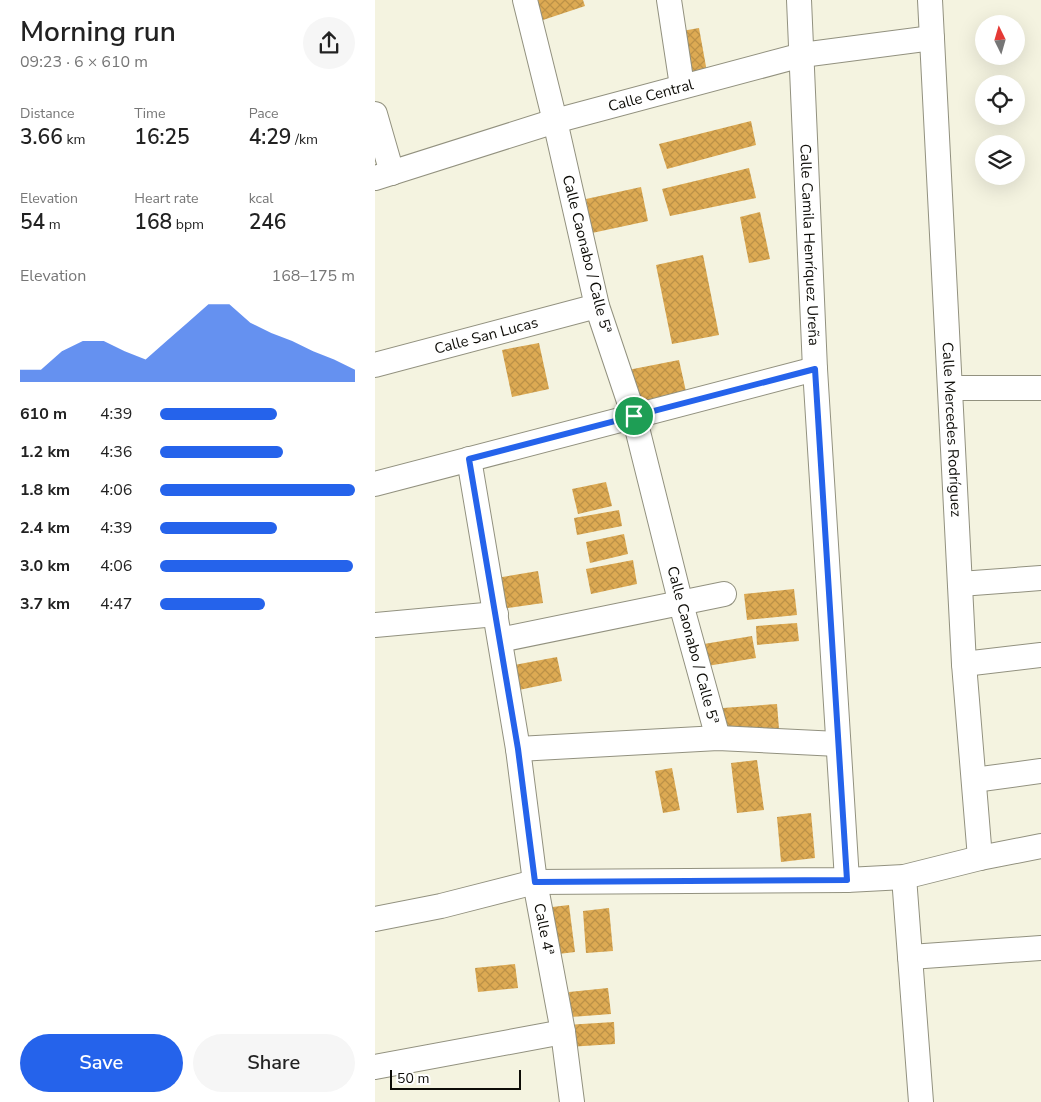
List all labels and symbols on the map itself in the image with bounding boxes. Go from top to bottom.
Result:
north arrow [975,15,1025,65]
street label: Calle Central [606,74,696,116]
street label: Calle Camila Henríquez Ureña [795,143,824,346]
street label: Calle Caonabo / Calle 5ª [558,173,616,335]
street label: Calle San Lucas [432,312,540,359]
street label: Calle Mercedes Rodríguez [938,341,966,517]
pin [613,395,655,437]
street label: Calle Caonabo / Calle 5ª [662,564,724,726]
street label: Calle 4ª [529,901,559,957]
scale bar [390,1067,521,1090]

